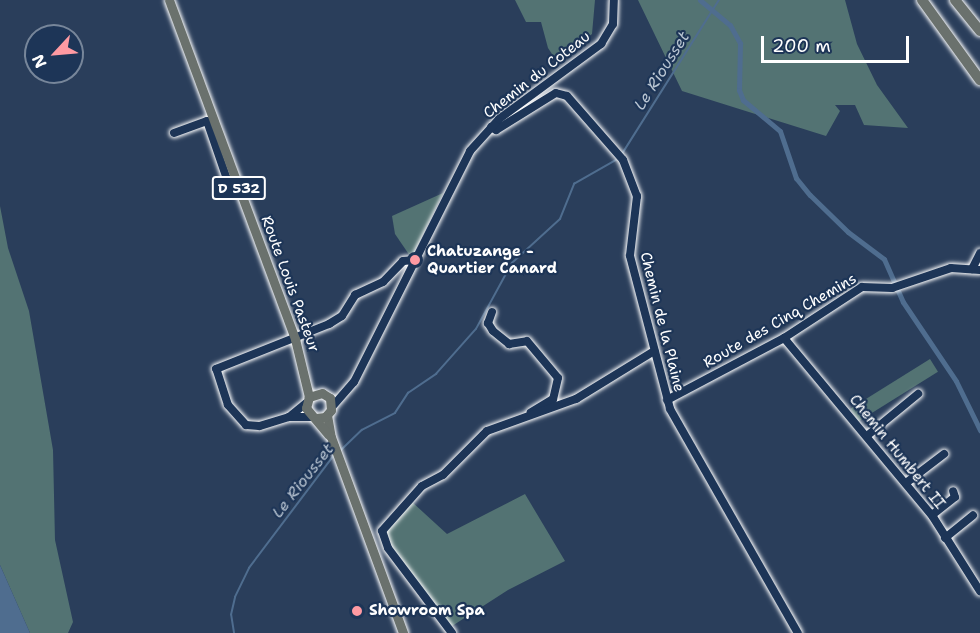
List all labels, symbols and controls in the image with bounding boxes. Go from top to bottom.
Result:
north arrow [24,24,84,84]
scale bar [764,24,912,62]
street label: Chemin du Coteau [480,28,594,122]
water label: Le Riousset [630,28,694,114]
text: 200 m [772,34,831,58]
text: N [27,51,51,72]
road number: D 532 [210,177,268,199]
street label: Route Louis Pasteur [257,213,323,355]
place label: Chatuzange - Quartier Canard [427,242,557,277]
street label: Chemin de la Plaine [636,250,688,394]
marker: Chatuzange - Quartier Canard [408,253,422,267]
street label: Route des Cinq Chemins [700,270,860,372]
street label: Chemin Humbert II [845,391,949,513]
water label: Le Riousset [268,440,338,522]
place label: Showroom Spa [369,602,485,620]
marker: Showroom Spa [350,604,364,618]

